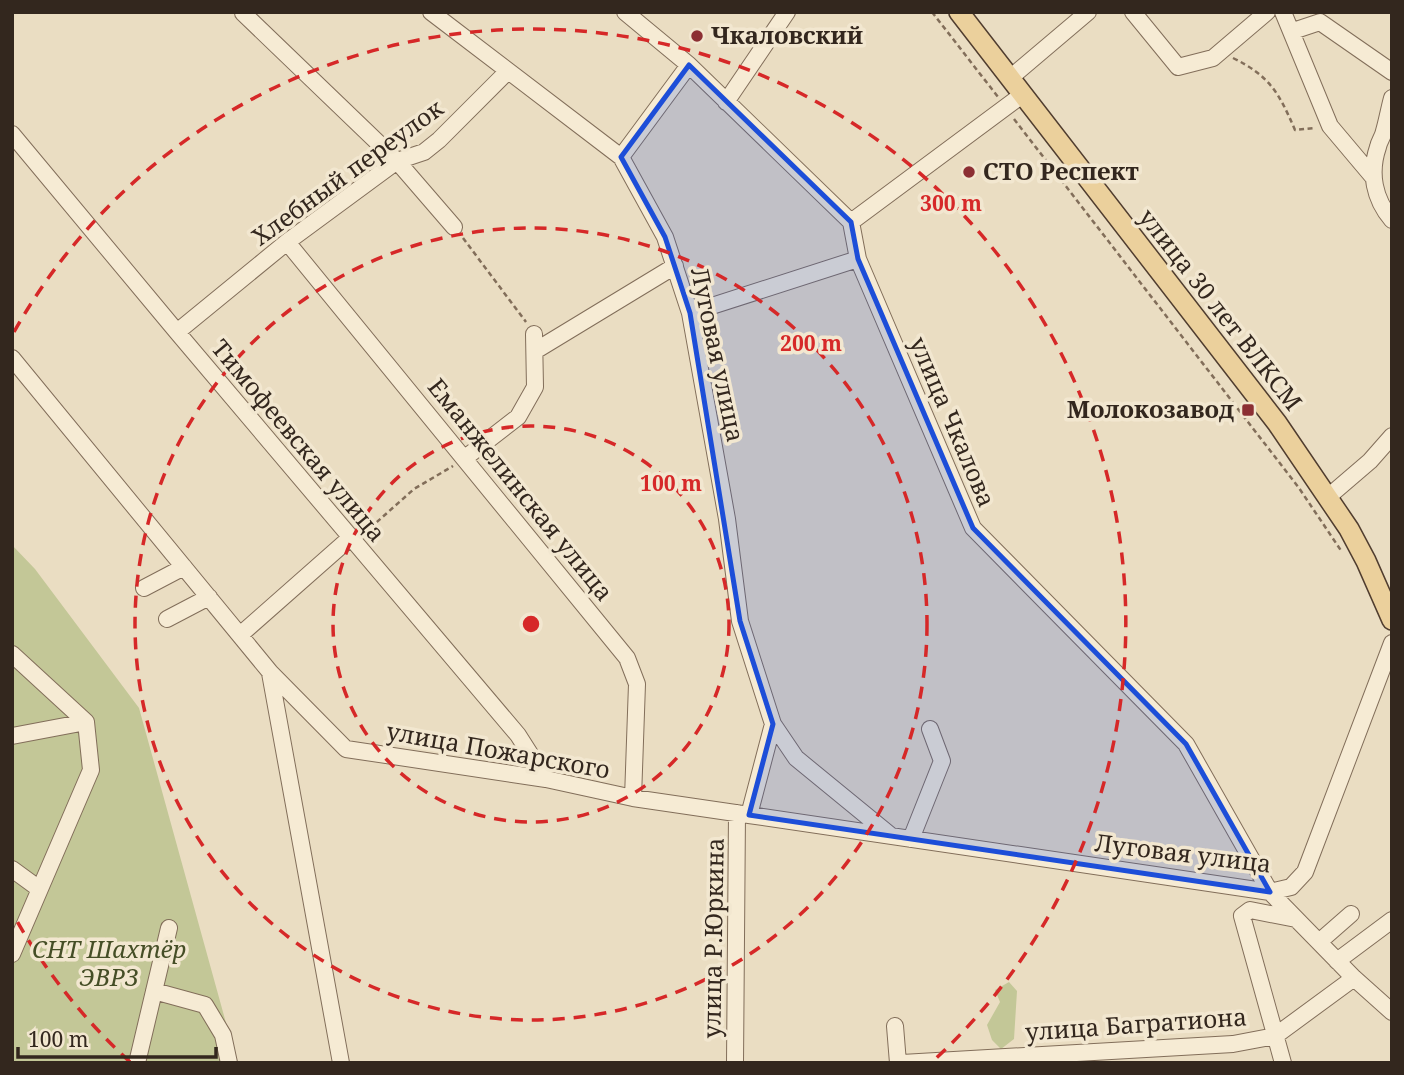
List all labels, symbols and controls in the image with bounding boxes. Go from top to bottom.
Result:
place label: Чкаловский [711,18,863,51]
marker: Чкаловский [689,28,705,44]
street label: Хлебный переулок [245,91,450,252]
place label: СТО Респект [983,154,1139,187]
marker: СТО Респект [961,164,977,180]
text: 300 m [920,189,982,217]
street label: улица 30 лет ВЛКСМ [1132,201,1310,417]
street label: Луговая улица [684,264,753,445]
text: 200 m [780,329,842,357]
street label: улица Чкалова [903,331,1004,512]
street label: Тимофеевская улица [205,332,394,548]
street label: Еманжелинская улица [421,371,621,607]
place label: Молокозавод [1067,392,1234,425]
marker: Молокозавод [1240,402,1256,418]
text: 100 m [640,469,702,497]
centre of rings [519,612,543,636]
street label: улица Пожарского [384,714,613,785]
street label: Луговая улица [1093,825,1273,880]
street label: улица Р.Юркина [694,837,731,1039]
park label: СНТ Шахтёр ЭВРЗ [32,932,186,993]
street label: улица Багратиона [1024,999,1248,1048]
scale bar [18,1016,215,1060]
text: 100 m [28,1025,89,1053]

